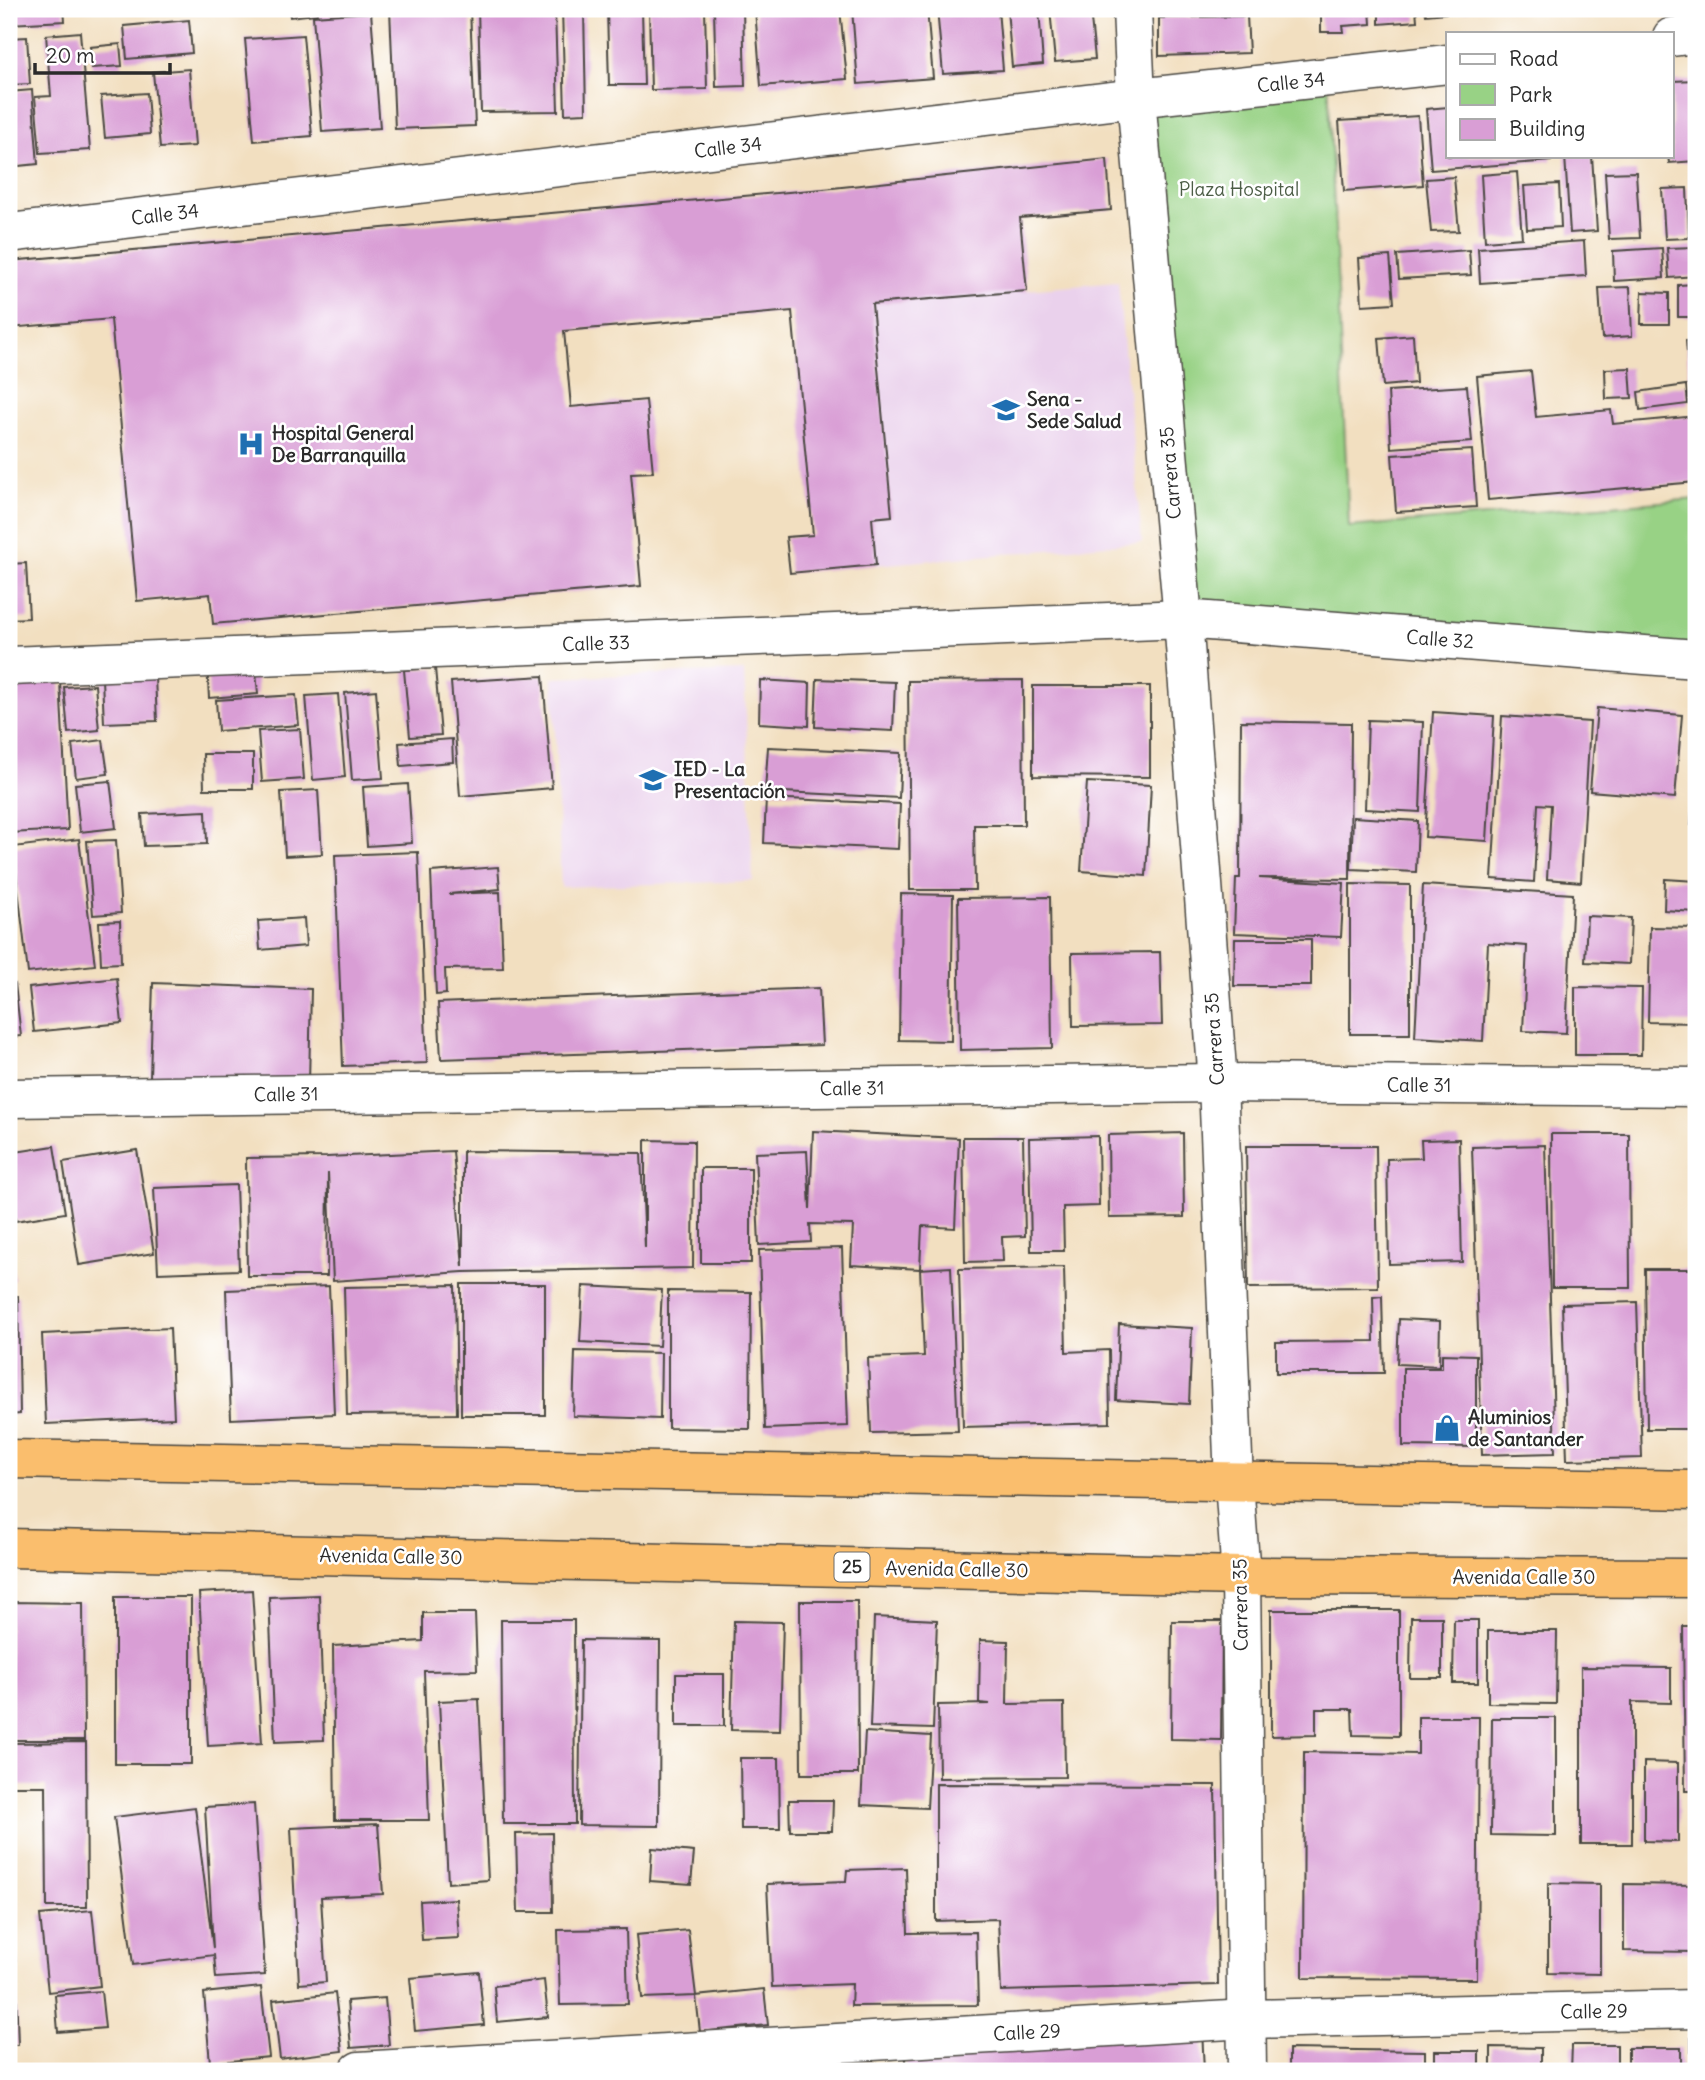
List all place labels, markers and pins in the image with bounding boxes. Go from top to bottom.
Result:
place label: Sena - Sede Salud [1027,387,1122,433]
school or university icon: Sena - Sede Salud [991,395,1021,425]
place label: Hospital General De Barranquilla [272,421,414,467]
hospital icon: Hospital General De Barranquilla [236,429,266,459]
place label: IED - La Presentación [674,757,785,803]
school or university icon: IED - La Presentación [638,765,668,795]
place label: Aluminios de Santander [1468,1405,1584,1451]
shop icon: Aluminios de Santander [1432,1413,1462,1443]

